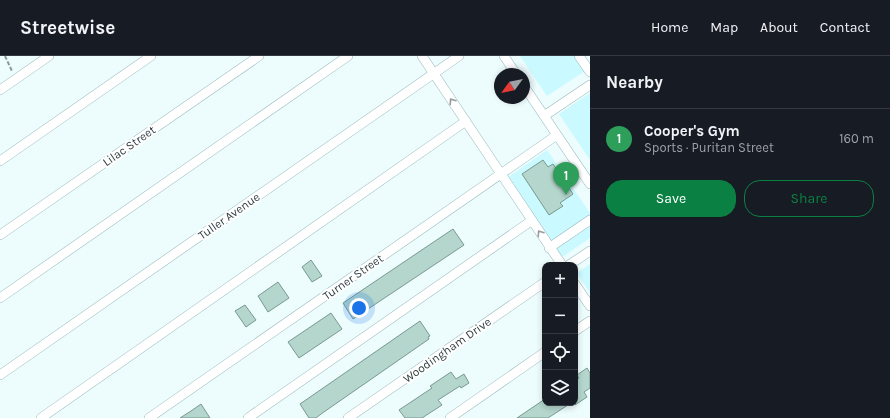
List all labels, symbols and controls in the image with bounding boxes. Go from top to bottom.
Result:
text: Streetwise [20,17,115,39]
text: Home [651,19,688,36]
text: Map [710,19,738,36]
text: About [760,19,798,36]
text: Contact [820,19,870,36]
north arrow [494,68,530,104]
text: Nearby [606,72,663,92]
one-way arrow [450,99,457,106]
street label: Lilac Street [100,122,158,169]
text: Cooper's Gym [644,122,740,140]
text: 1 [617,131,621,146]
text: 160 m [839,131,874,146]
text: Sports · Puritan Street [644,140,774,155]
pin: 1 [553,162,579,195]
button: Save [606,180,736,217]
button: Share [744,180,874,217]
street label: Tuller Avenue [195,190,263,242]
one-way arrow [537,230,545,237]
street label: Turner Street [320,251,386,303]
map controls [542,262,578,406]
button: + [542,262,578,298]
your location [349,298,369,318]
button: − [542,298,578,334]
street label: Woodingham Drive [400,314,494,386]
button: locate [542,334,578,370]
button: layers [542,370,578,406]

